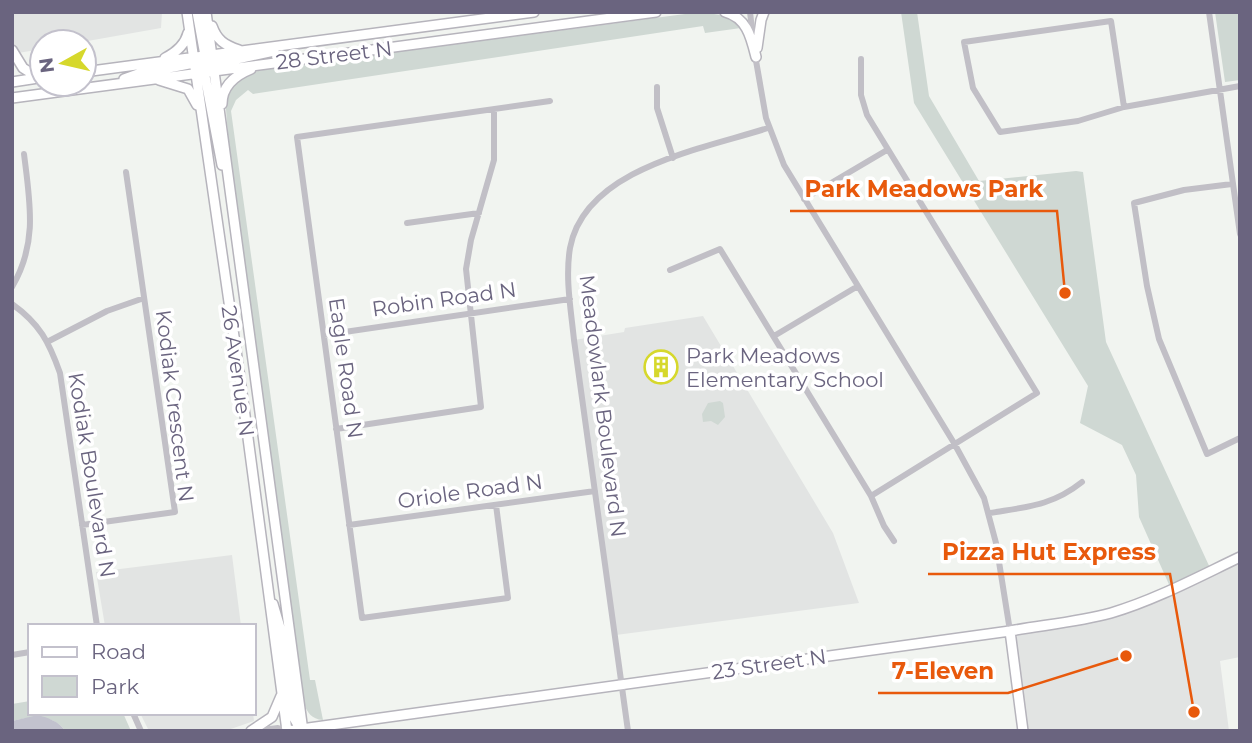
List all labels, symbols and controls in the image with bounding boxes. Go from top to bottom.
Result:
north arrow [28,28,98,98]
street label: 28 Street N [274,35,394,75]
text: N [34,56,59,75]
callout: Park Meadows Park [790,167,1057,211]
text: Park Meadows Park [805,175,1044,203]
street label: Meadowlark Boulevard N [574,273,632,539]
street label: Robin Road N [370,277,518,321]
street label: Eagle Road N [324,296,368,440]
street label: 26 Avenue N [216,304,260,438]
street label: Kodiak Crescent N [151,308,199,504]
place label: Park Meadows Elementary School [686,343,884,392]
building icon: Park Meadows Elementary School [642,348,680,386]
street label: Kodiak Boulevard N [63,371,121,579]
street label: Oriole Road N [396,468,544,514]
callout: Pizza Hut Express [928,530,1170,574]
text: Pizza Hut Express [942,538,1156,566]
legend [28,624,256,715]
text: Road [91,639,146,664]
street label: 23 Street N [710,644,828,684]
callout: 7-Eleven [878,649,1008,693]
text: 7-Eleven [892,657,994,685]
text: Park [91,674,139,699]

